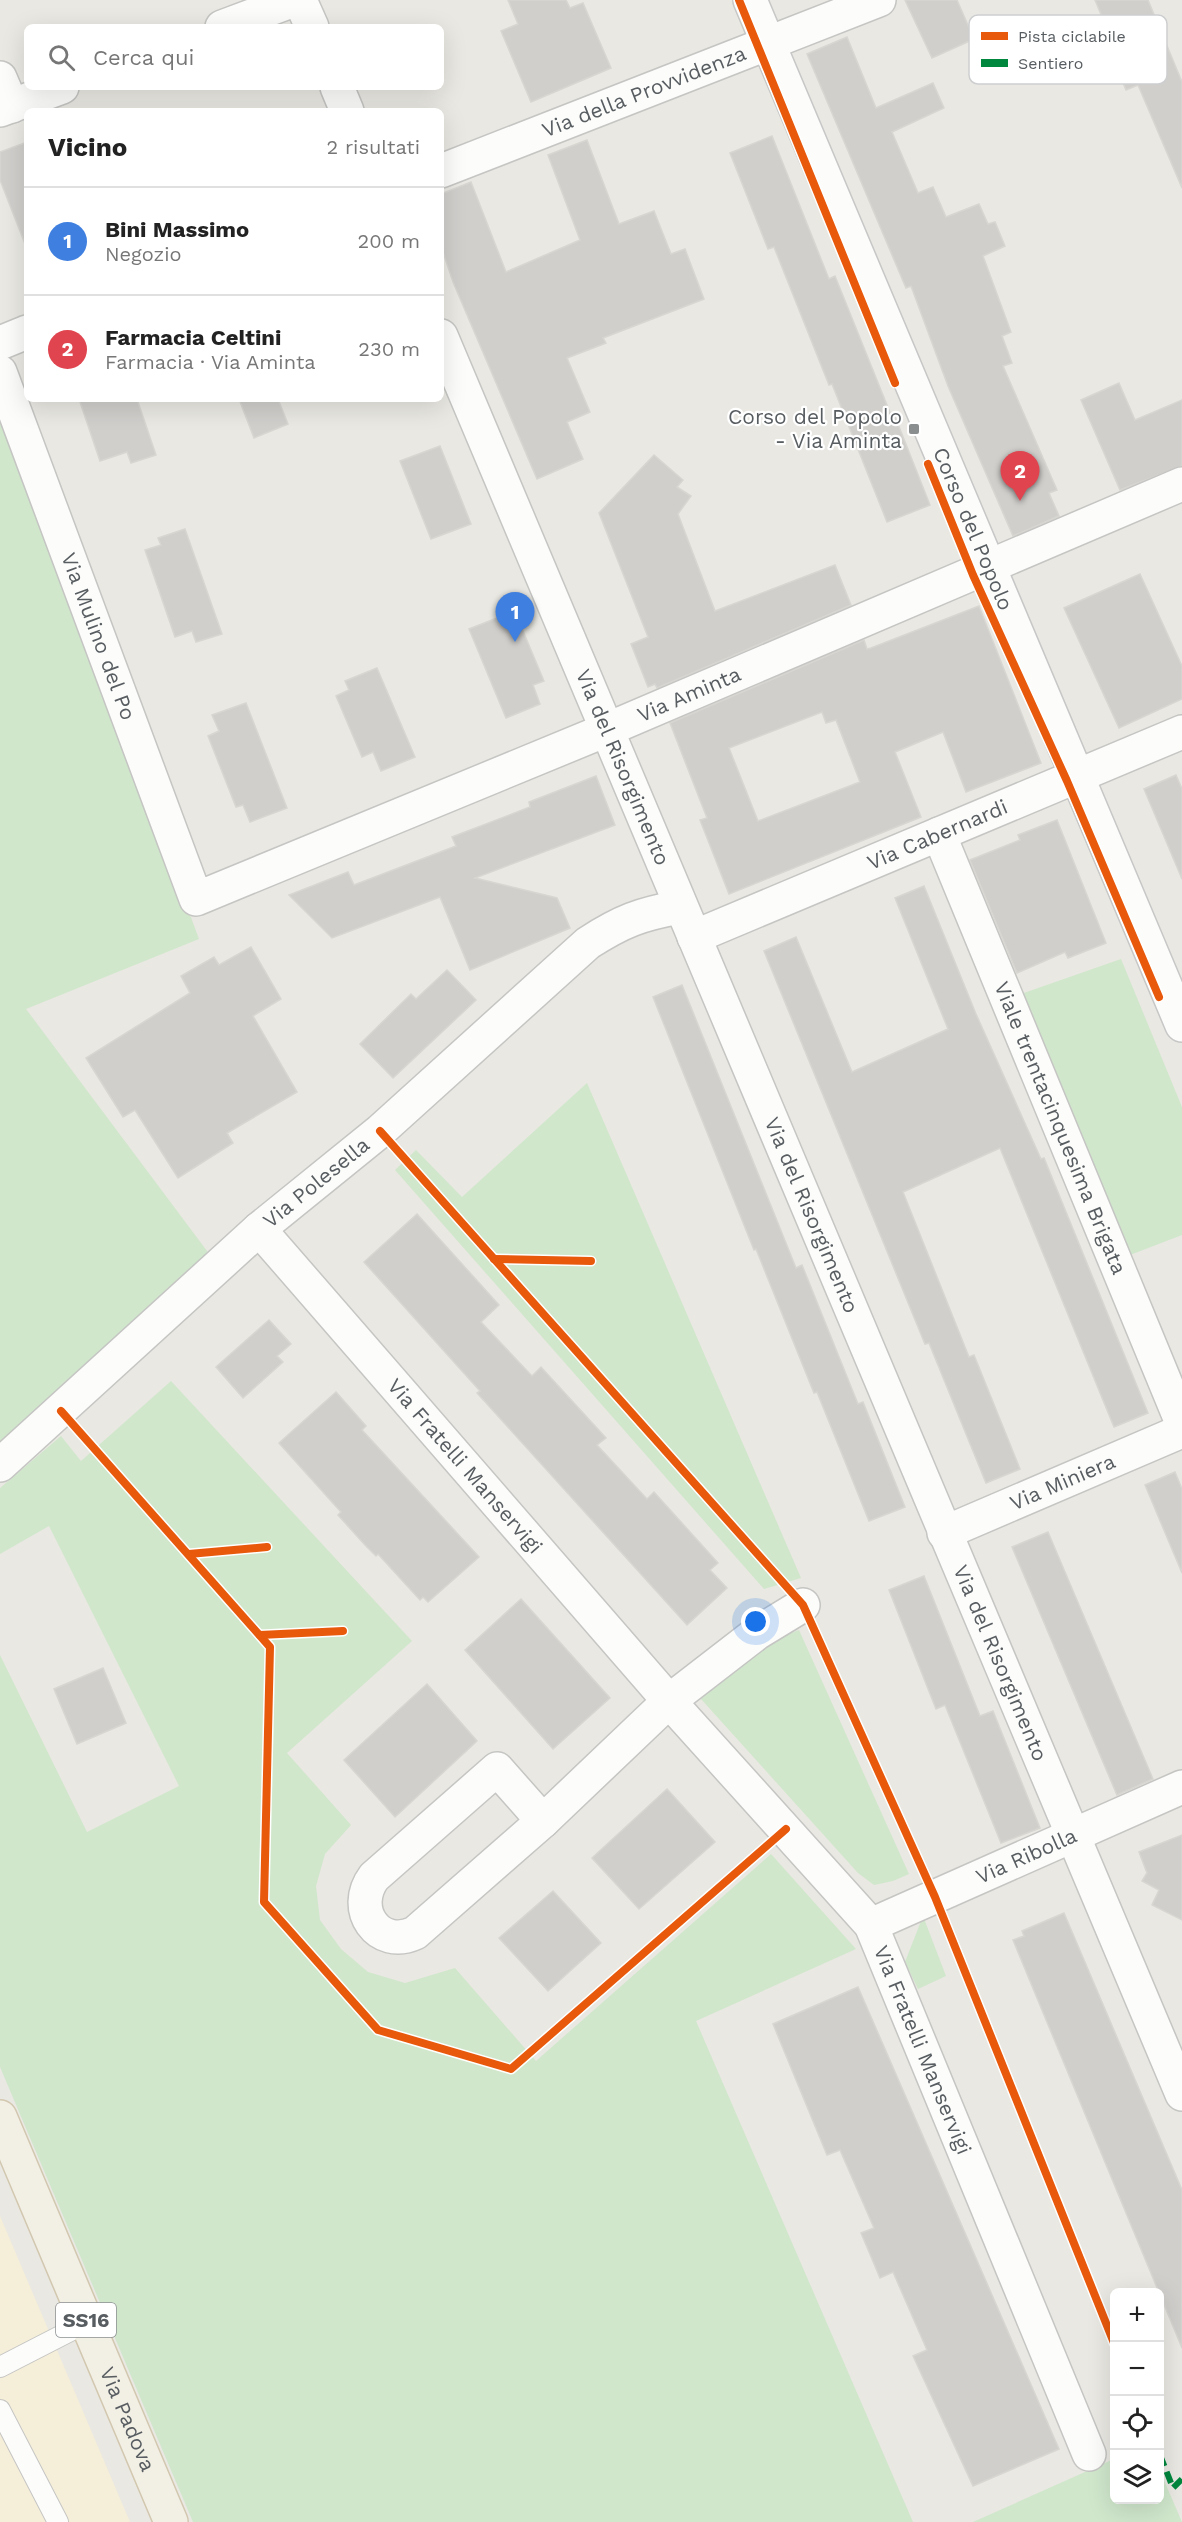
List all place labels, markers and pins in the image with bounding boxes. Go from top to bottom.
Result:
place label: Corso del Popolo - Via Aminta [728,404,902,453]
marker: Corso del Popolo - Via Aminta [907,422,921,436]
pin: 2 [1000,452,1040,501]
pin: 1 [496,592,534,642]

